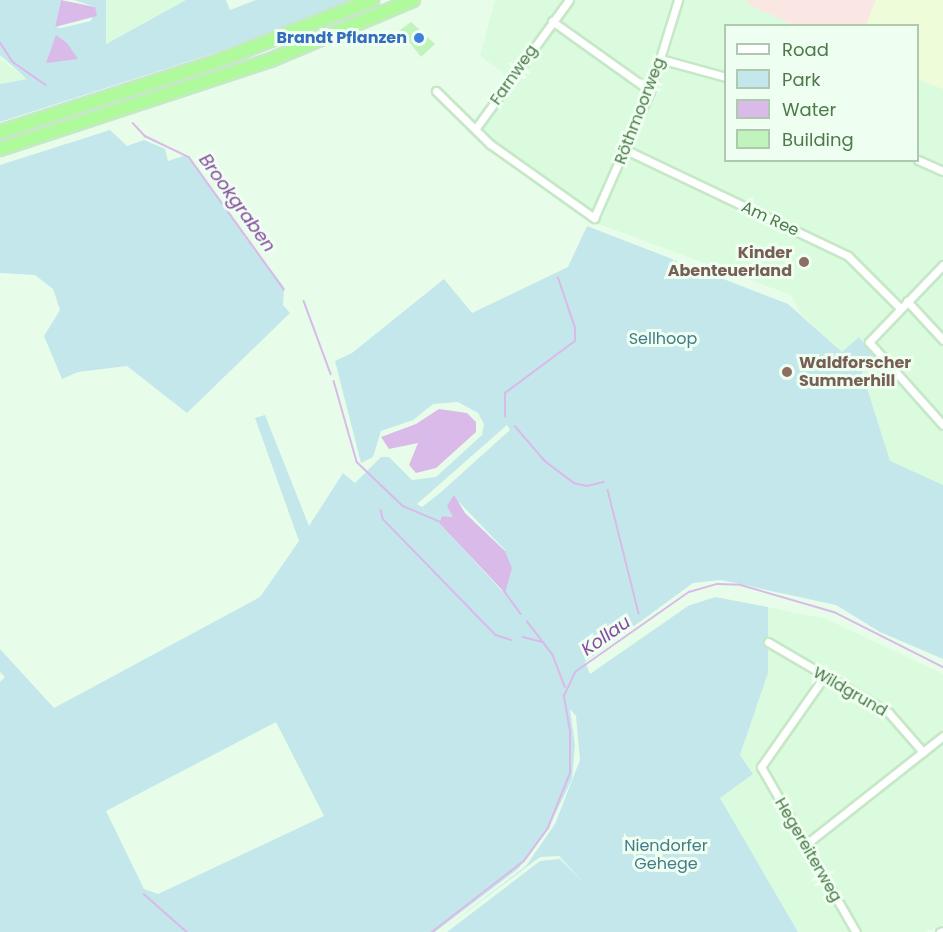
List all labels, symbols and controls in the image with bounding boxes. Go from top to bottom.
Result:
legend [724,24,919,162]
place label: Brandt Pflanzen [277,28,407,48]
marker: Brandt Pflanzen [412,31,426,45]
text: Road [782,37,829,62]
street label: Farnweg [486,41,542,109]
street label: Röthmoorweg [611,55,669,167]
text: Park [782,67,821,92]
text: Water [782,97,836,122]
text: Building [782,127,854,152]
water label: Brookgraben [194,150,280,256]
street label: Am Ree [738,197,802,241]
place label: Kinder Abenteuerland [668,243,792,281]
marker: Kinder Abenteuerland [797,255,811,269]
park label: Sellhoop [629,329,697,349]
place label: Waldforscher Summerhill [799,353,911,391]
marker: Waldforscher Summerhill [780,365,794,379]
water label: Kollau [577,611,635,661]
street label: Wildgrund [810,663,890,721]
street label: Hegereiterweg [770,794,846,906]
park label: Niendorfer Gehege [624,836,708,874]

